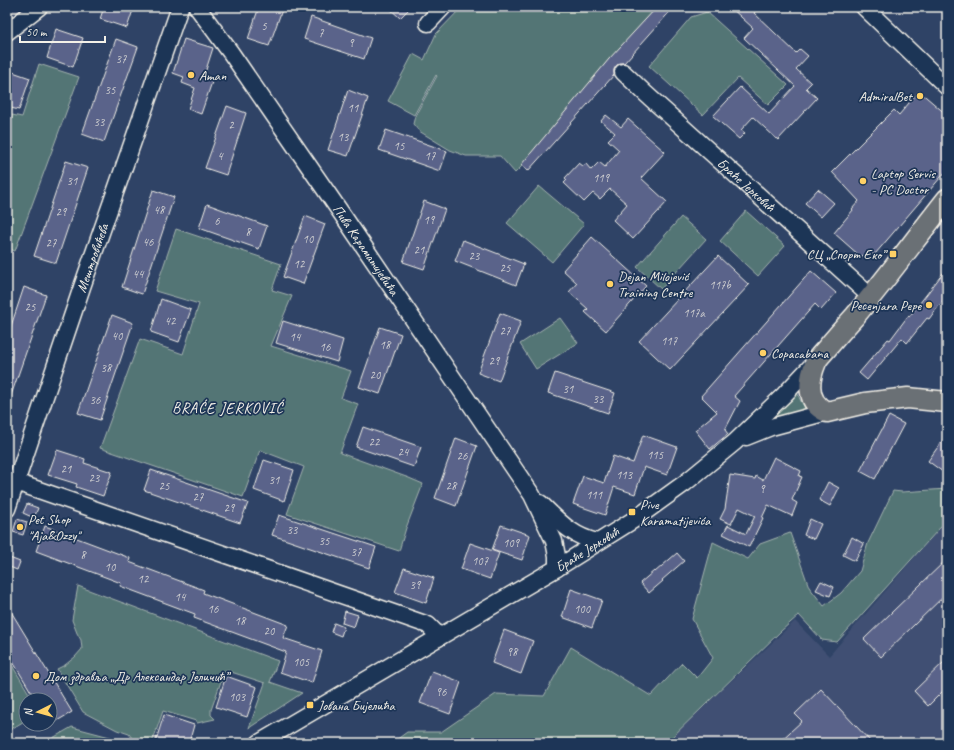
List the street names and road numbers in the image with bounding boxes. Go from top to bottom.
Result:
street label: Браће Јерковић [714,154,780,216]
street label: Пива Караматијевића [329,201,403,299]
street label: Мештровићева [72,220,112,295]
street label: Браће Јерковић [552,522,623,575]

